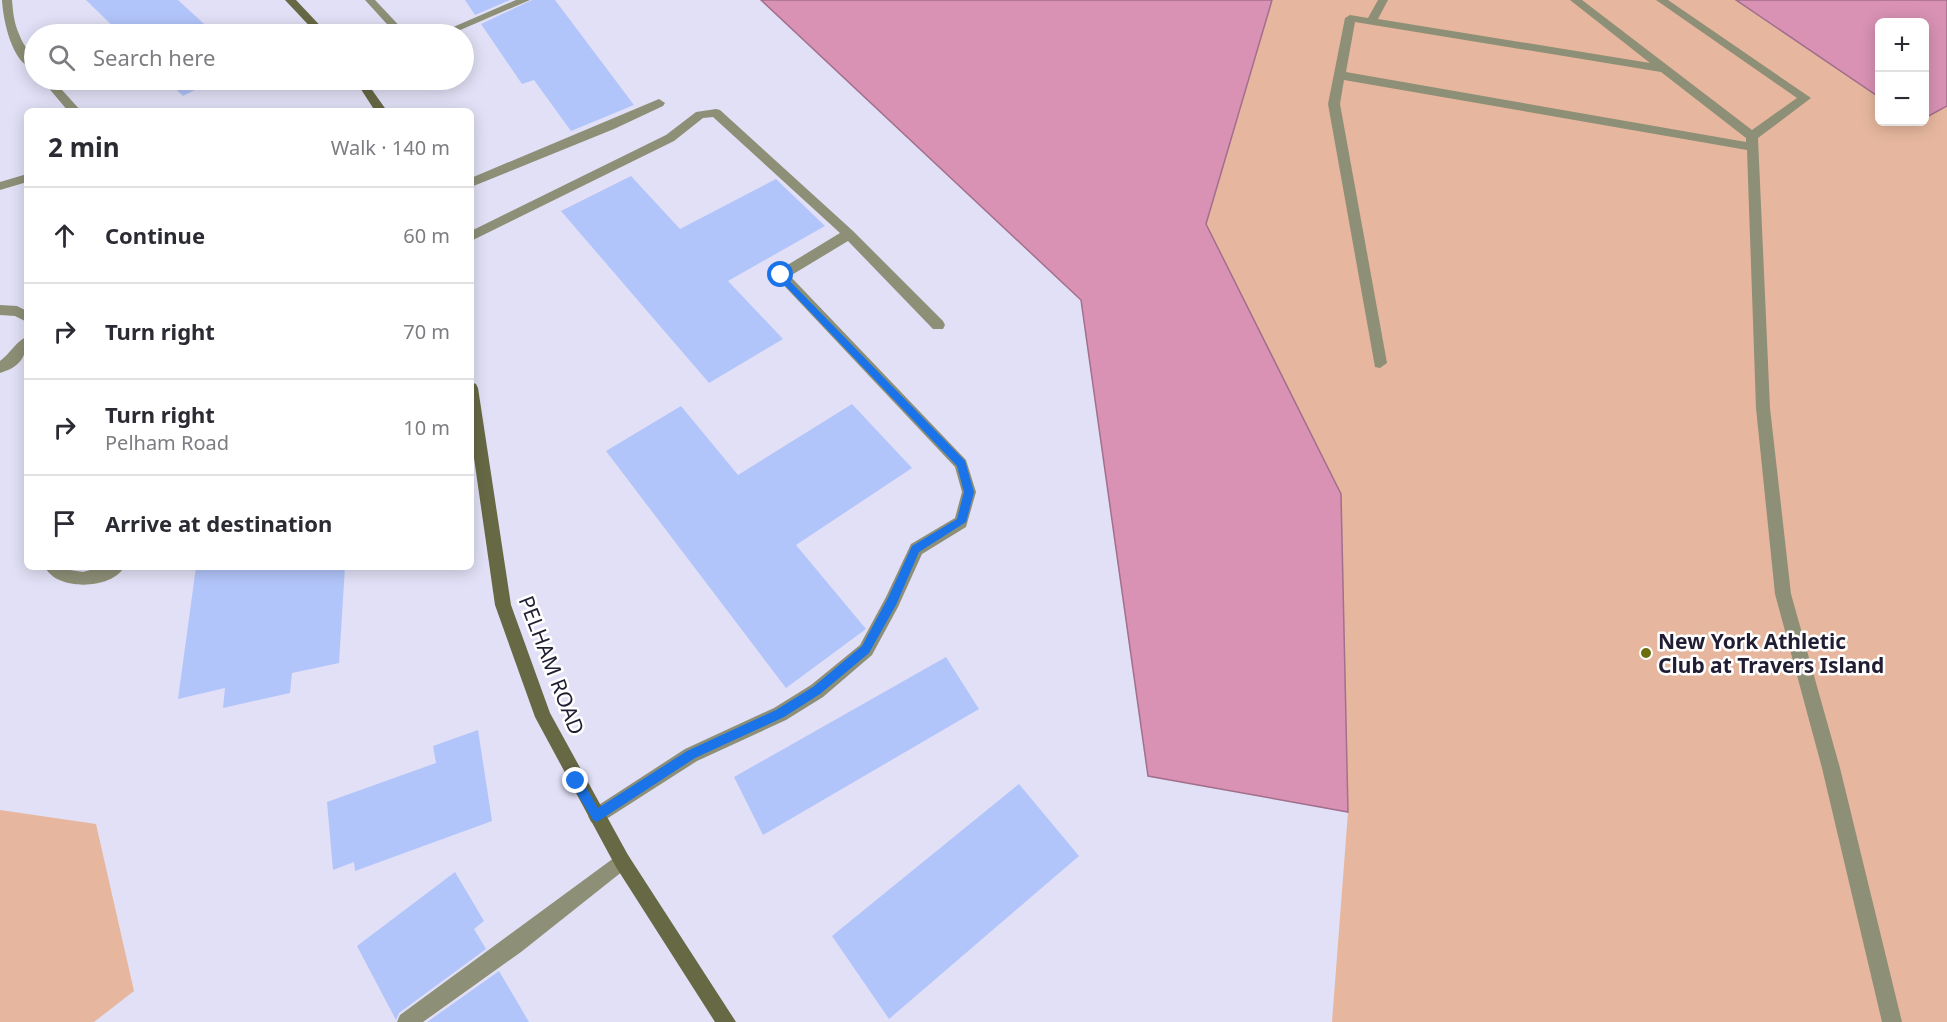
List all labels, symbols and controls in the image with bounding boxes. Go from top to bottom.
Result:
map controls [1875,18,1929,126]
button: + [1875,18,1929,72]
search box [24,24,474,90]
icon: search [45,41,78,74]
text: Search here [93,42,215,72]
button: − [1875,72,1929,126]
text: 2 min [48,129,120,165]
text: Walk · 140 m [331,134,450,161]
icon: ahead [48,219,81,252]
text: Continue [105,220,205,250]
text: 60 m [403,222,450,249]
route start [767,261,793,287]
icon: right [48,315,81,348]
text: Turn right [105,316,215,346]
text: 70 m [403,318,450,345]
text: Turn right [105,399,215,429]
icon: right [48,411,81,444]
text: 10 m [403,414,450,441]
text: Pelham Road [105,429,229,456]
icon: arrive [48,507,81,540]
text: Arrive at destination [105,508,332,538]
street label: PELHAM ROAD [513,592,591,738]
place label: New York Athletic Club at Travers Island [1658,627,1884,679]
marker: New York Athletic Club at Travers Island [1639,646,1653,660]
route end [562,767,588,793]

